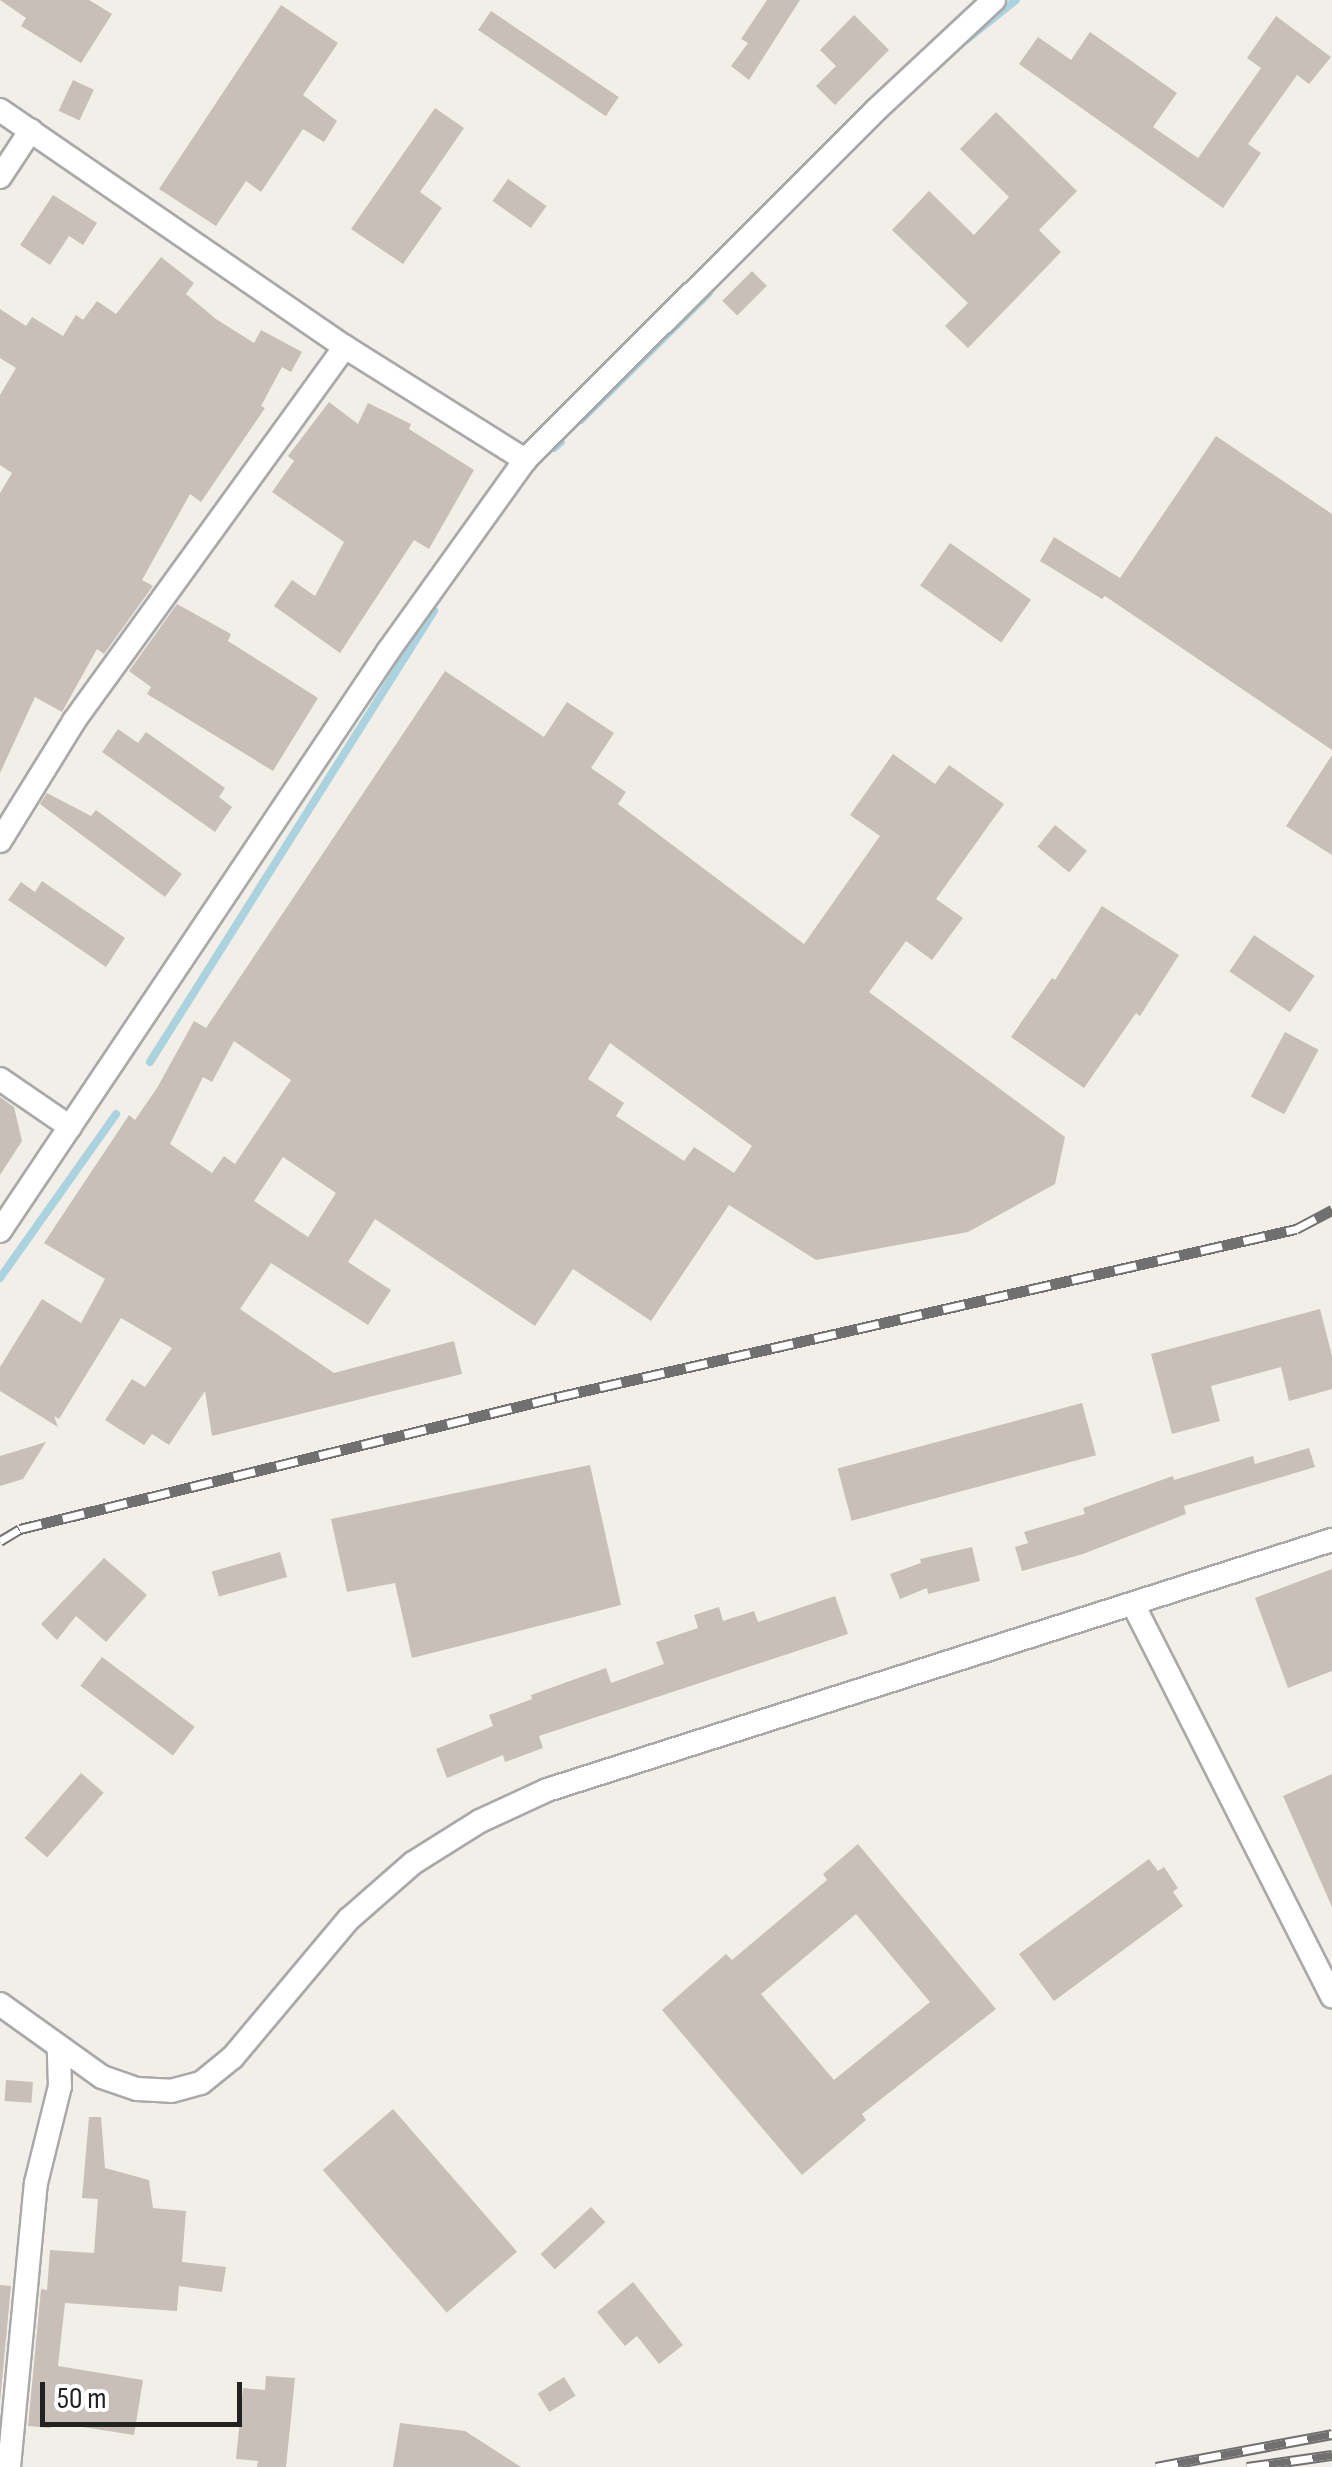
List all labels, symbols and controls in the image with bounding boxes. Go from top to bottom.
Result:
scale bar [45,2362,248,2424]
text: 50 m [57,2381,106,2417]

